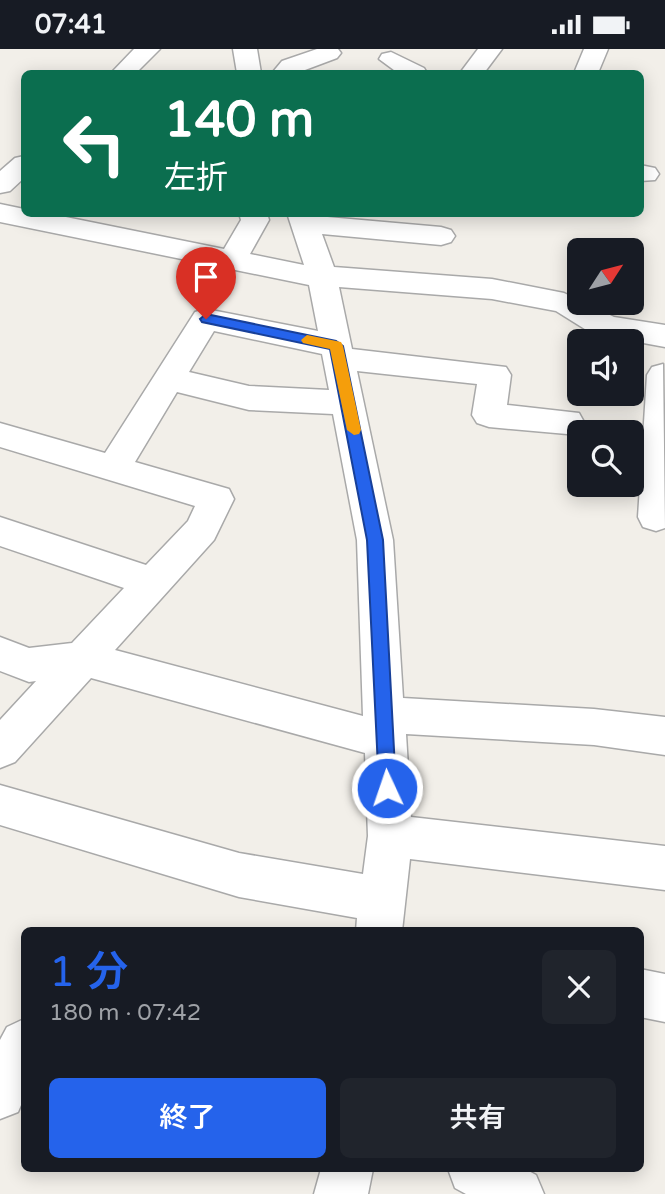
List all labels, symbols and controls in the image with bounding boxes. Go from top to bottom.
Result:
text: 07:41 [35,9,107,40]
text: 140 m [164,91,314,150]
icon: left [49,98,140,189]
text: 左折 [164,159,228,197]
north arrow [567,238,644,315]
map controls [567,238,644,497]
pin [176,247,236,319]
icon: arrive [187,258,225,296]
button: sound [567,329,644,406]
button: search [567,420,644,497]
position arrow [350,751,424,825]
text: 1 分 [49,947,128,998]
button: close [542,950,616,1024]
text: 180 m · 07:42 [49,999,201,1027]
button: 終了 [49,1078,326,1158]
button: 共有 [340,1078,616,1158]

